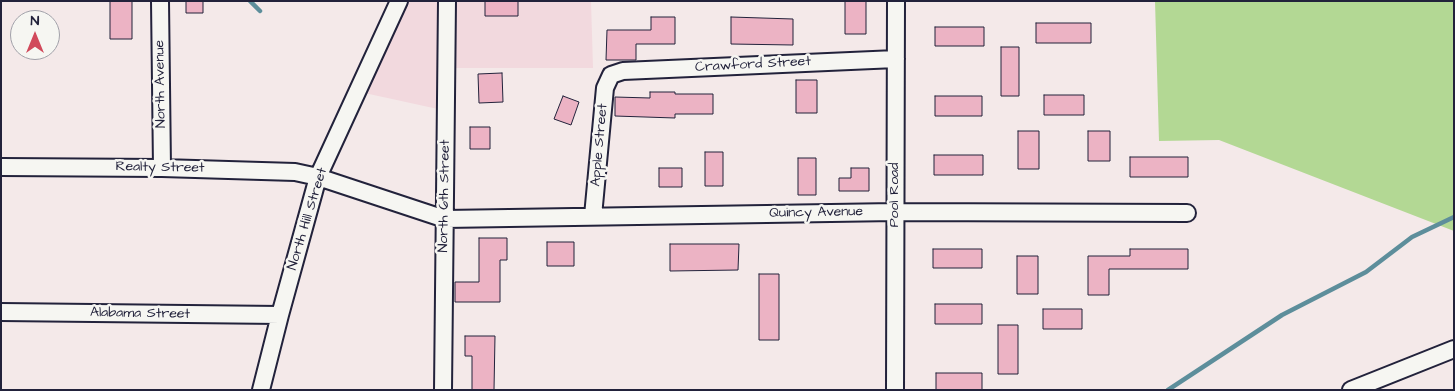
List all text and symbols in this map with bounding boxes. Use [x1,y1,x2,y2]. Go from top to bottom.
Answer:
north arrow [10,10,60,60]
text: N [31,11,39,31]
street label: North Avenue [152,40,170,128]
street label: Crawford Street [695,54,811,76]
street label: Apple Street [588,103,612,187]
street label: North 6th Street [436,139,454,253]
street label: Realty Street [115,159,205,177]
street label: Pool Road [887,163,903,227]
street label: North Hill Street [284,166,332,272]
street label: Quincy Avenue [769,204,863,222]
street label: Alabama Street [90,305,190,323]

